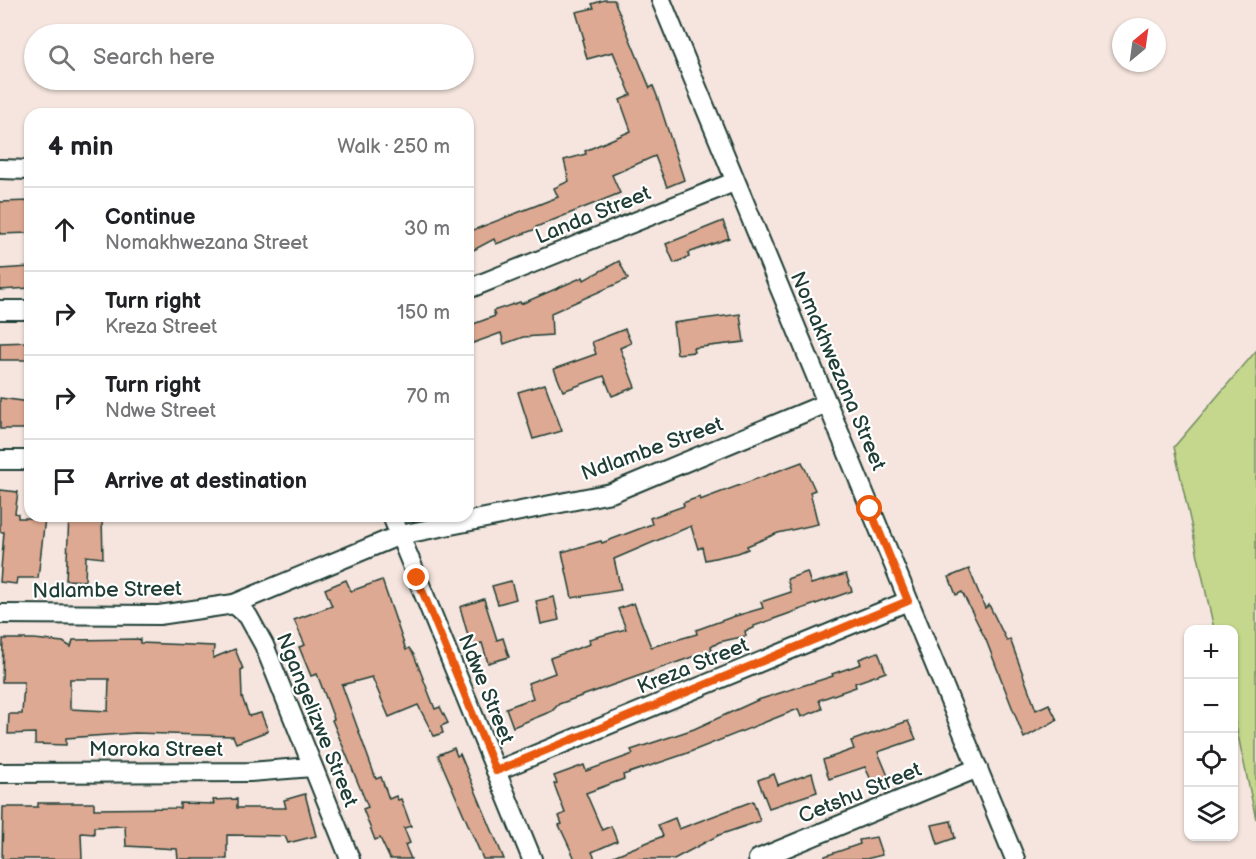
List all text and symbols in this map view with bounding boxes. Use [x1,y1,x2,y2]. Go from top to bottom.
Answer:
north arrow [1112,18,1166,72]
search box [24,24,474,90]
icon: search [45,41,78,74]
text: Search here [93,44,215,71]
text: 4 min [48,132,113,163]
text: Walk · 250 m [337,135,450,159]
street label: Landa Street [532,180,655,249]
text: Continue [105,204,195,231]
icon: ahead [48,213,81,246]
text: 30 m [404,217,450,241]
text: Nomakhwezana Street [105,231,308,255]
street label: Nomakhwezana Street [785,268,891,475]
text: Turn right [105,288,201,315]
icon: right [48,297,81,330]
text: 150 m [397,301,450,325]
text: Kreza Street [105,315,217,339]
text: Turn right [105,372,201,399]
icon: right [48,381,81,414]
text: 70 m [406,385,450,409]
text: Ndwe Street [105,399,216,423]
street label: Ndlambe Street [578,412,727,486]
icon: arrive [48,465,81,498]
text: Arrive at destination [105,468,307,495]
route start [856,495,882,521]
route end [403,564,429,590]
street label: Ndlambe Street [32,576,182,604]
map controls [1184,625,1238,841]
button: + [1184,625,1238,679]
street label: Ngangelizwe Street [271,629,363,811]
street label: Ndwe Street [453,630,520,748]
street label: Kreza Street [634,632,753,700]
button: − [1184,679,1238,733]
button: locate [1184,733,1238,787]
street label: Moroka Street [89,737,223,762]
street label: Cetshu Street [795,757,926,829]
button: layers [1184,787,1238,841]

